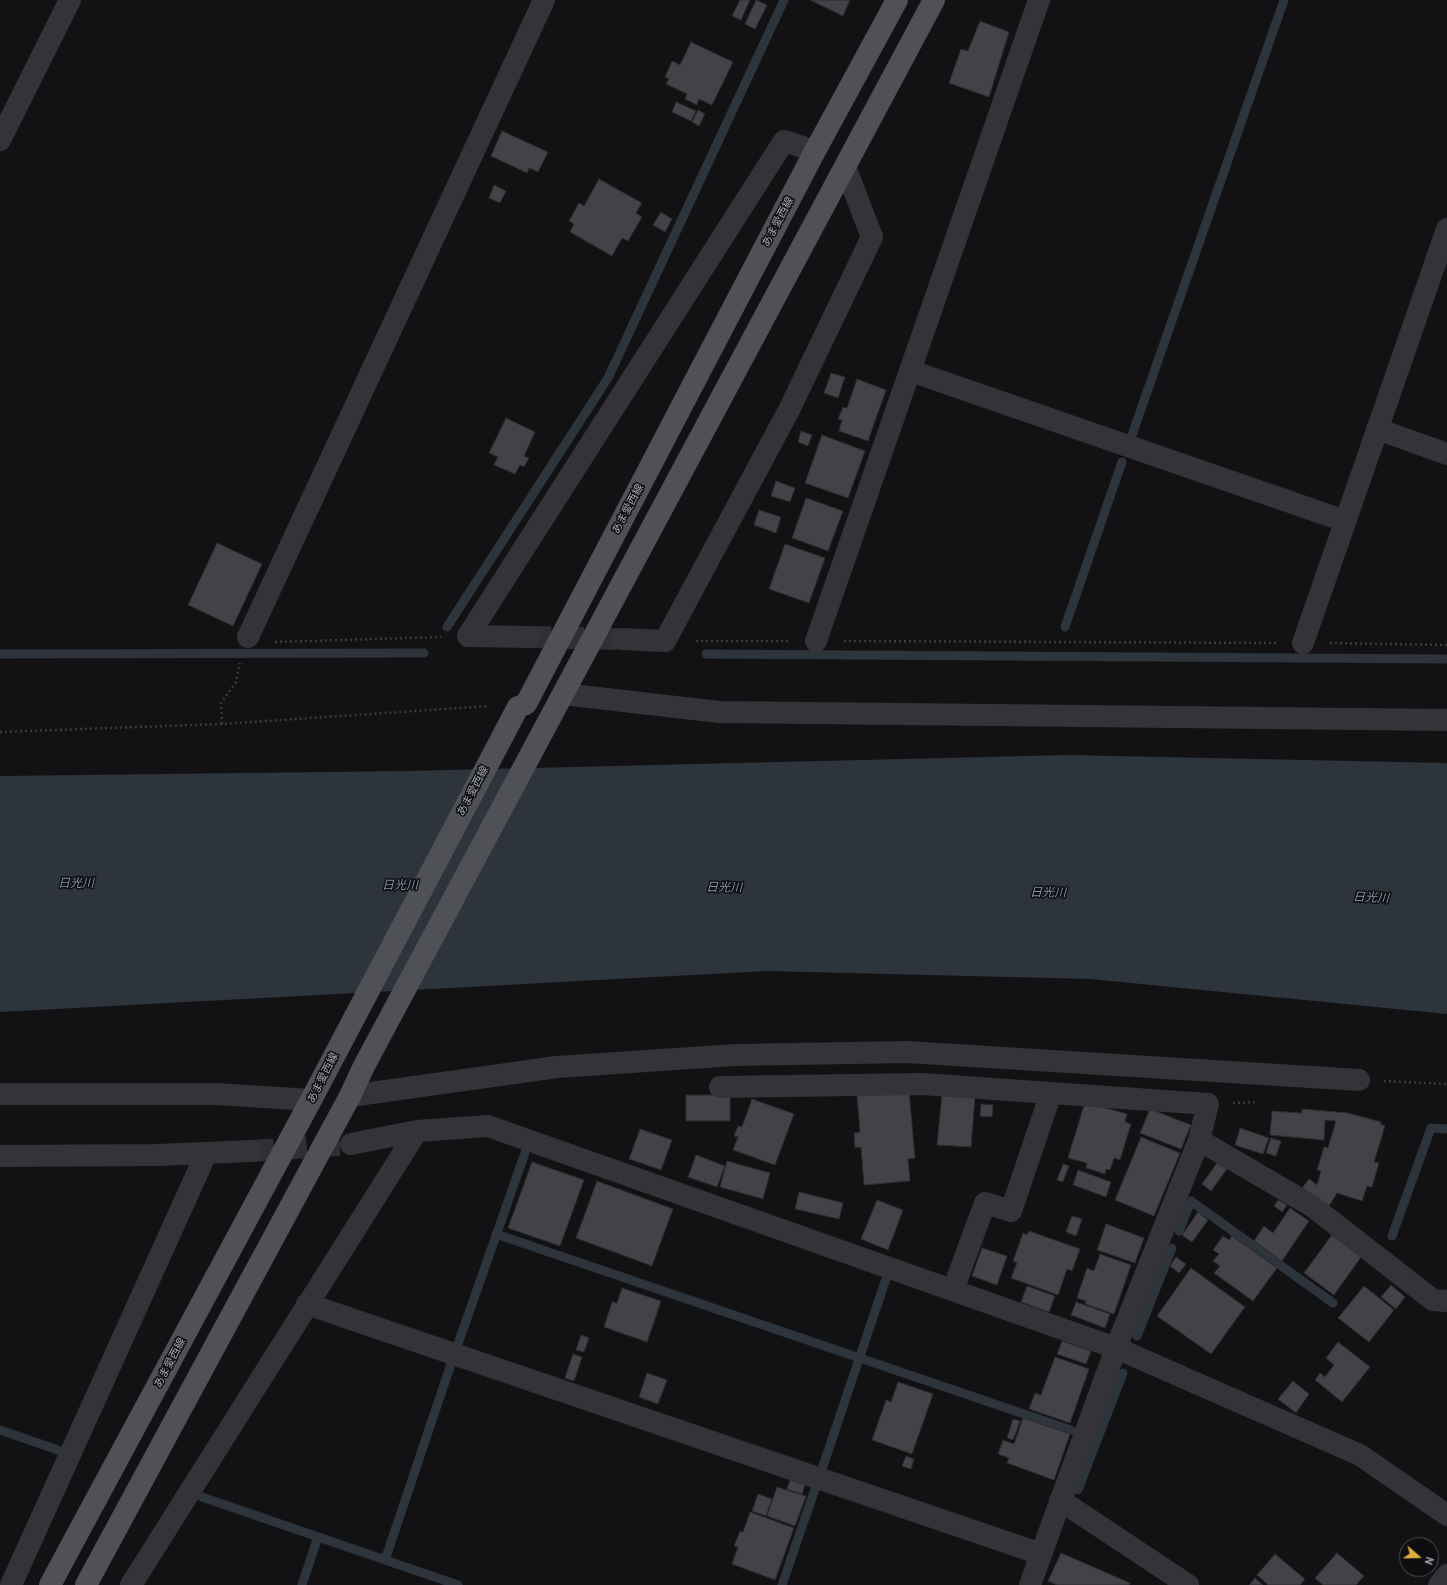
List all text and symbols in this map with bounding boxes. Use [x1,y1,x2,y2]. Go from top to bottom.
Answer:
street label: あま愛西線 [759,195,797,249]
street label: あま愛西線 [609,482,647,536]
street label: あま愛西線 [454,764,492,818]
water label: 日光川 [58,877,94,891]
water label: 日光川 [382,879,418,893]
water label: 日光川 [706,880,742,896]
water label: 日光川 [1030,885,1066,901]
water label: 日光川 [1353,890,1389,906]
street label: あま愛西線 [305,1051,341,1105]
street label: あま愛西線 [151,1336,189,1390]
north arrow [1399,1537,1439,1577]
text: N [1422,1555,1437,1567]

